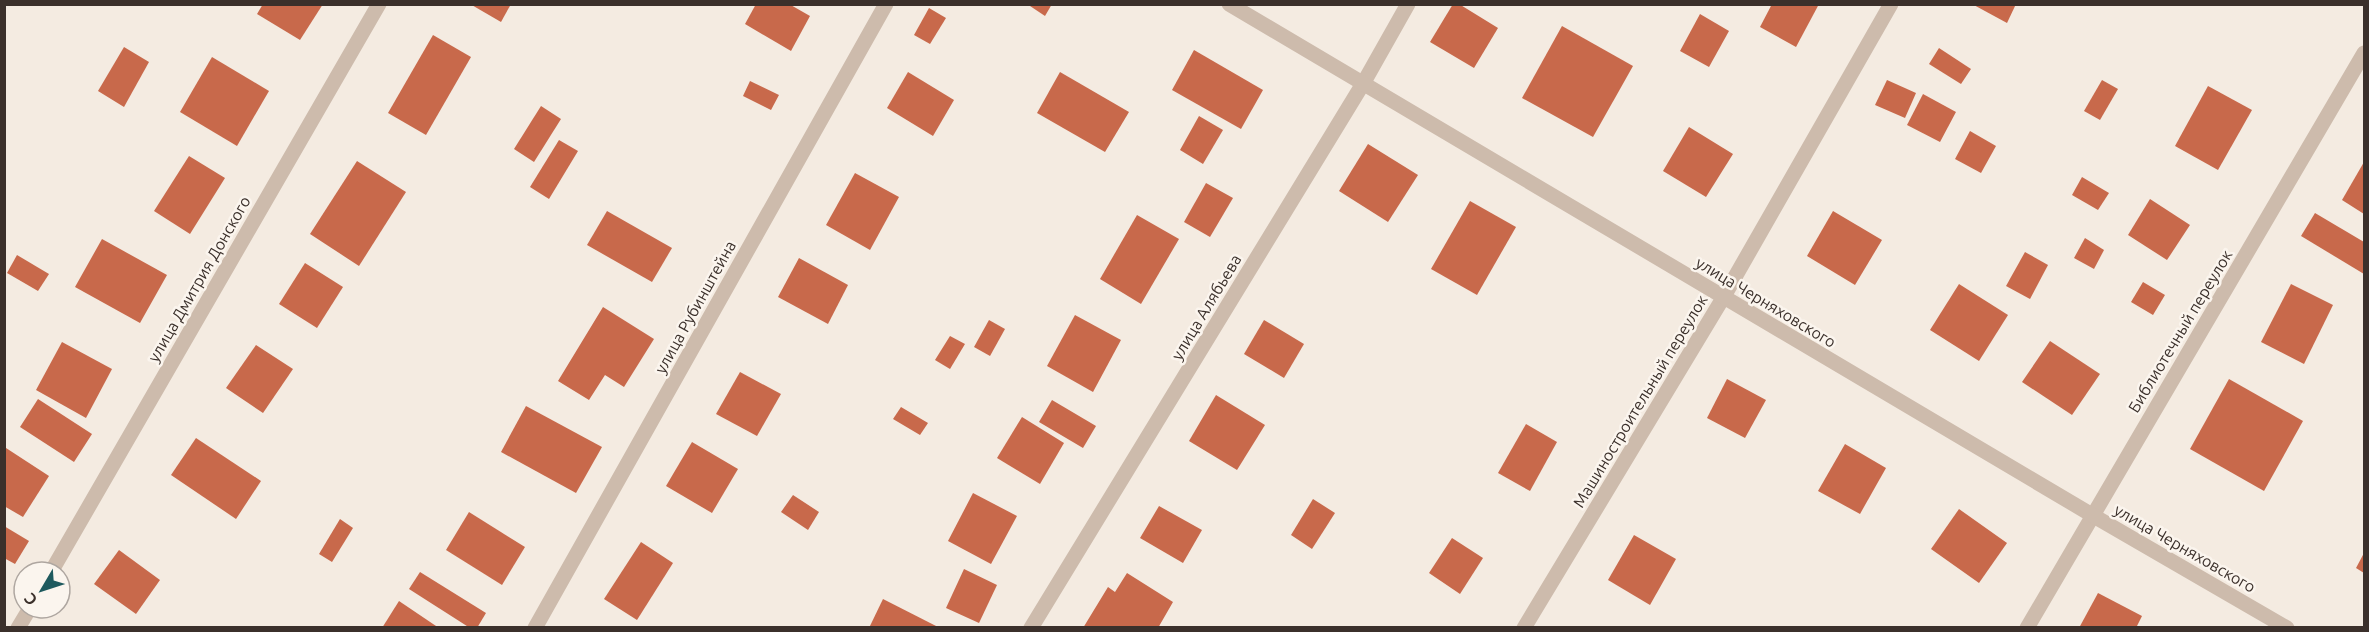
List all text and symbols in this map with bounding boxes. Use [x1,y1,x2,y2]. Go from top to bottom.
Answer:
street label: улица Дмитрия Донского [144,193,254,365]
street label: улица Рубинштейна [651,237,739,377]
street label: Библиотечный переулок [2124,247,2236,415]
street label: улица Алябьева [1167,251,1245,363]
street label: улица Черняховского [1693,253,1839,351]
street label: Машиностроительный переулок [1569,291,1711,511]
street label: улица Черняховского [2111,500,2259,596]
north arrow [12,560,72,620]
text: С [20,590,41,609]

